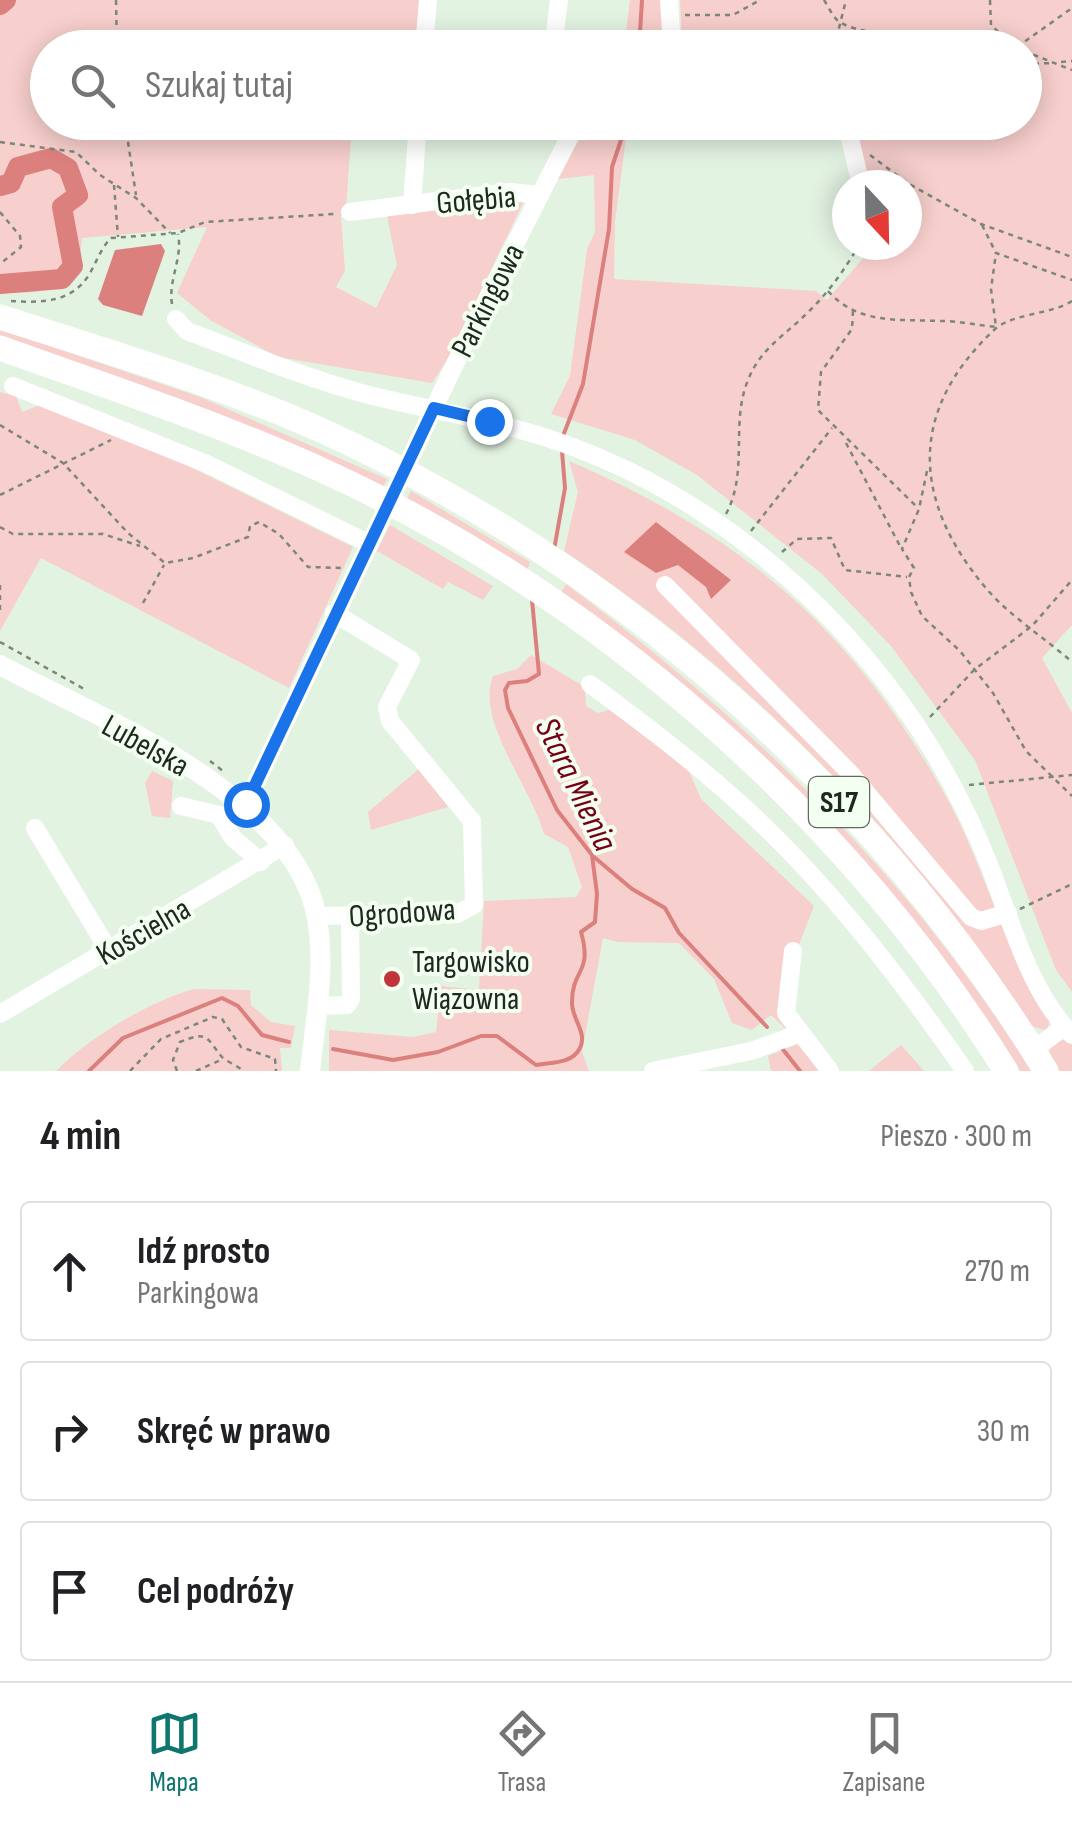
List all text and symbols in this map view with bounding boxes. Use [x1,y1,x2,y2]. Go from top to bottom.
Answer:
search box [30,30,1042,140]
icon: search [65,58,120,113]
text: Szukaj tutaj [145,63,293,108]
north arrow [832,170,922,260]
street label: Gołębia [435,178,518,223]
street label: Parkingowa [443,237,533,364]
route end [467,399,513,445]
street label: Lubelska [95,707,196,786]
water label: Stara Mienia [525,711,626,859]
road number: S17 [809,777,869,827]
route start [224,782,270,828]
street label: Kościelna [90,890,198,975]
street label: Ogrodowa [347,890,457,937]
place label: Targowisko Wiązowna [412,943,530,1019]
marker: Targowisko Wiązowna [381,968,403,990]
text: 4 min [40,1111,121,1162]
text: Pieszo · 300 m [880,1117,1032,1156]
text: Idź prosto [137,1229,270,1274]
icon: ahead [42,1244,97,1299]
text: 270 m [964,1252,1030,1291]
text: Parkingowa [137,1274,259,1313]
icon: right [42,1404,97,1459]
text: Skręć w prawo [137,1409,331,1454]
text: 30 m [977,1412,1030,1451]
icon: arrive [42,1564,97,1619]
text: Cel podróży [137,1569,294,1614]
tab: Mapa [147,1706,202,1799]
tab: Trasa [495,1706,550,1799]
tab: Zapisane [843,1706,925,1799]

